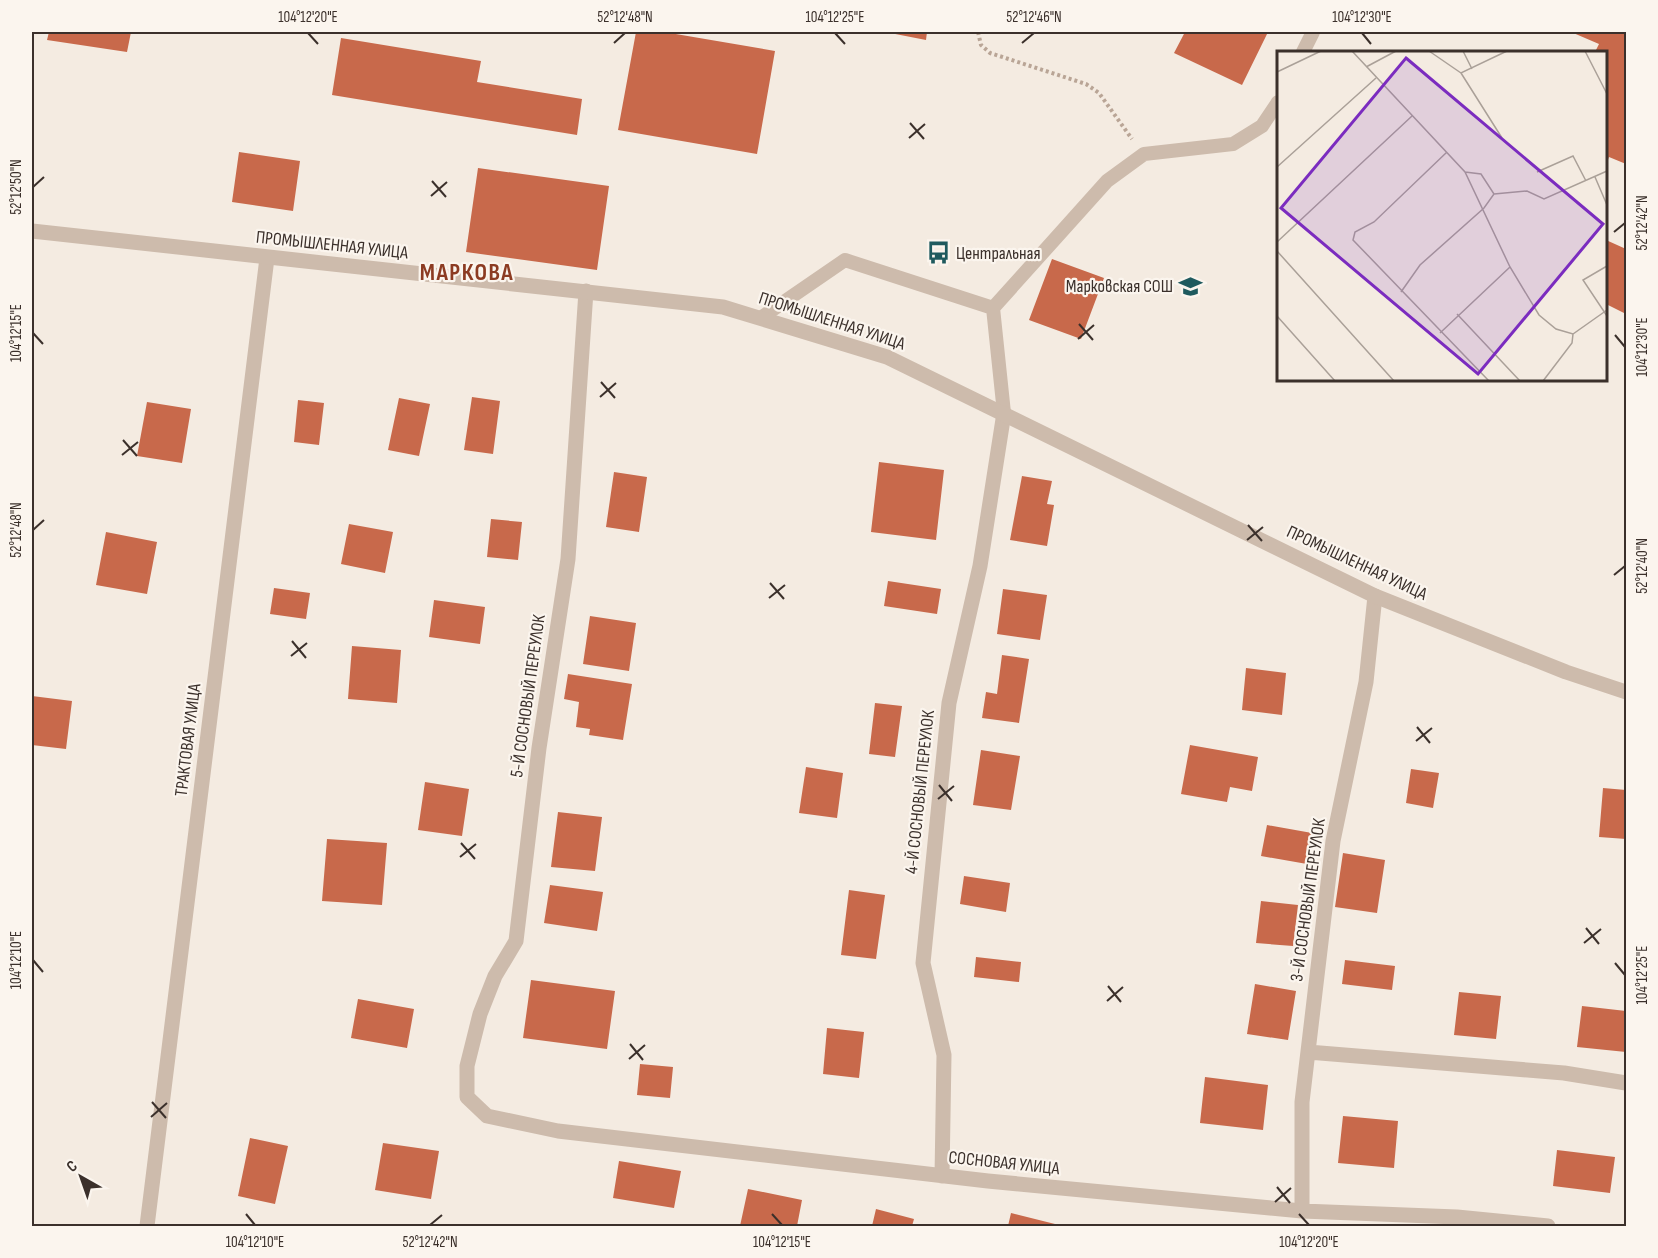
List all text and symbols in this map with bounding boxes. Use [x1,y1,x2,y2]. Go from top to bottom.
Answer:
text: 104°12'20"E [278,8,338,27]
text: 52°12'48"N [597,8,653,27]
text: 104°12'25"E [806,8,864,27]
text: 52°12'46"N [1006,8,1062,27]
text: 104°12'30"E [1332,8,1392,27]
inset map [1277,51,1607,381]
text: 52°12'50"N [7,159,26,215]
text: 52°12'42"N [1633,195,1652,251]
street label: ПРОМЫШЛЕННАЯ УЛИЦА [255,227,409,263]
bus stop icon: Центральная [925,240,951,266]
place label: Центральная [956,243,1041,264]
district label: МАРКОВА [420,258,514,287]
school or university icon: Марковская СОШ [1178,273,1204,299]
place label: Марковская СОШ [1066,276,1173,297]
street label: ПРОМЫШЛЕННАЯ УЛИЦА [756,287,908,355]
text: 104°12'15"E [7,304,26,362]
text: 104°12'30"E [1633,317,1652,377]
text: 52°12'48"N [7,502,26,558]
street label: ПРОМЫШЛЕННАЯ УЛИЦА [1283,521,1431,605]
text: 52°12'40"N [1633,538,1652,594]
street label: 5-Й СОСНОВЫЙ ПЕРЕУЛОК [506,612,550,779]
street label: ТРАКТОВАЯ УЛИЦА [171,682,205,798]
street label: 4-Й СОСНОВЫЙ ПЕРЕУЛОК [901,708,939,875]
street label: 3-Й СОСНОВЫЙ ПЕРЕУЛОК [1286,816,1330,983]
text: 104°12'10"E [7,931,26,989]
text: 104°12'25"E [1633,946,1652,1004]
north arrow [51,1147,111,1207]
street label: СОСНОВАЯ УЛИЦА [947,1147,1061,1179]
text: С [63,1157,82,1177]
text: 104°12'10"E [226,1233,284,1252]
text: 52°12'42"N [402,1233,458,1252]
text: 104°12'15"E [753,1233,811,1252]
text: 104°12'20"E [1279,1233,1339,1252]

